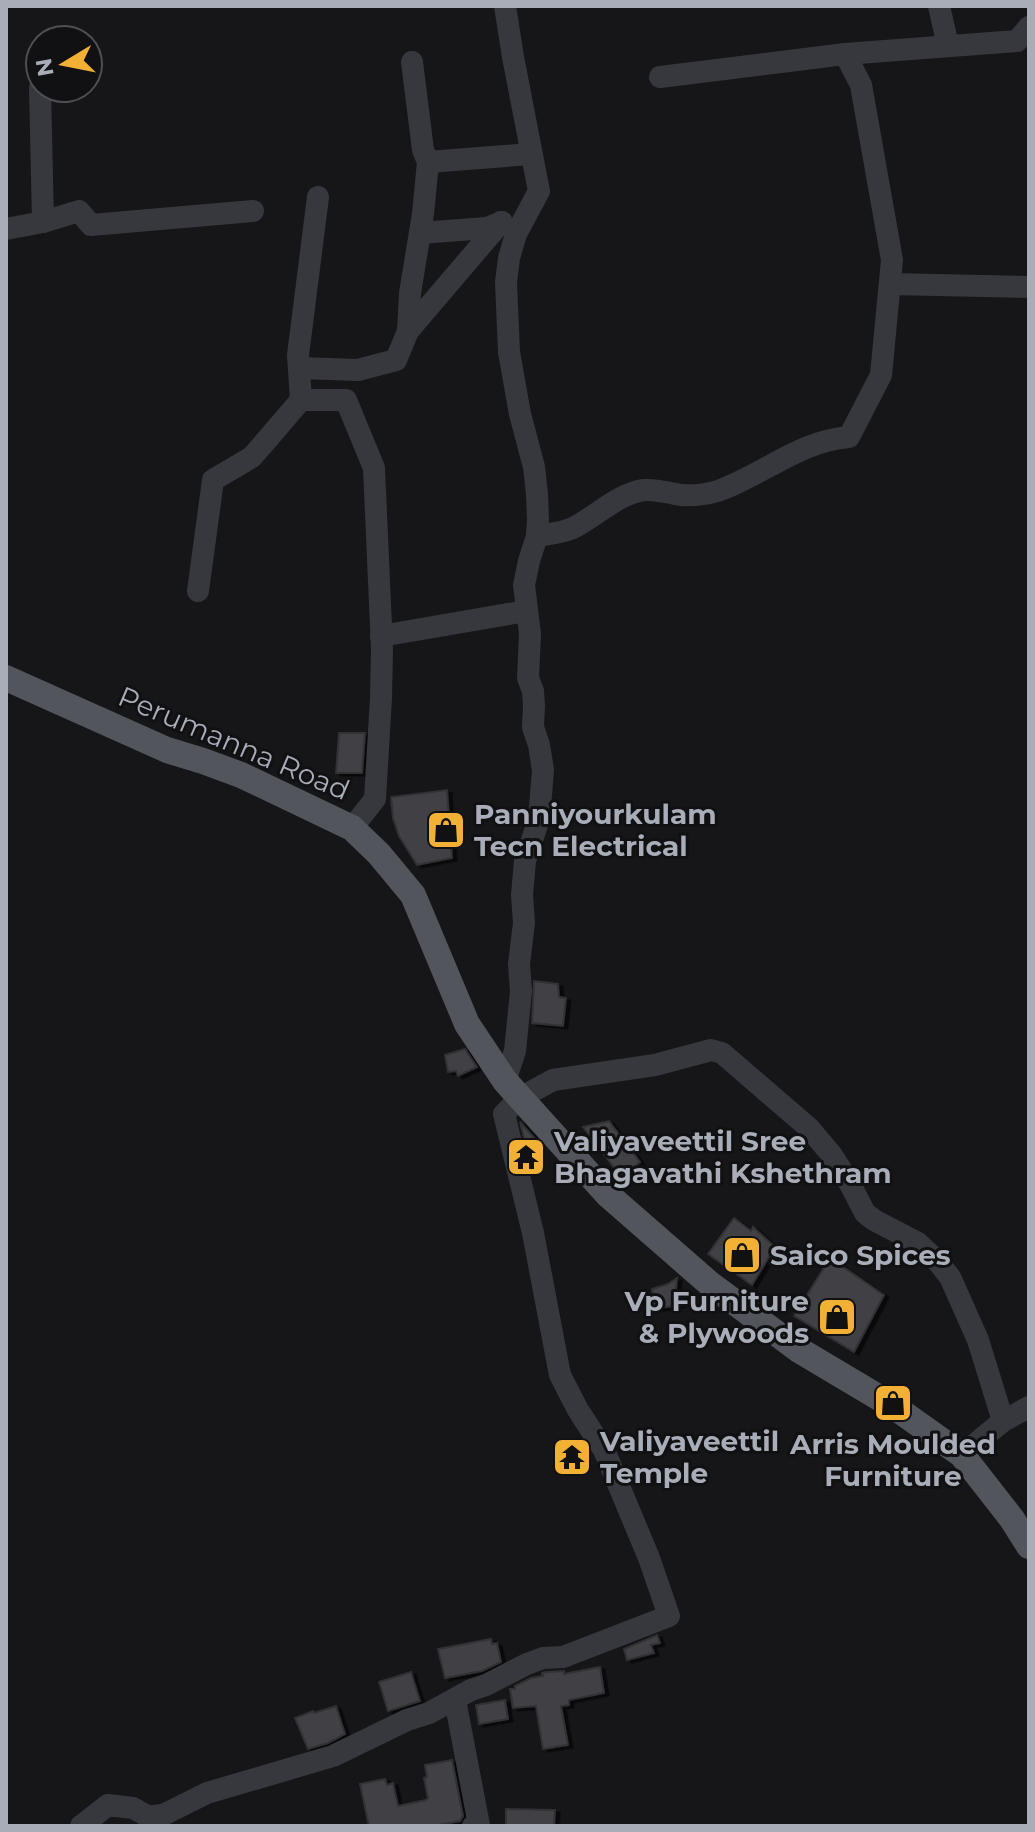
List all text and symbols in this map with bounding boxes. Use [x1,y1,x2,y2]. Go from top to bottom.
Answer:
north arrow [24,24,104,104]
text: N [30,56,60,78]
street label: Perumanna Road [113,679,355,807]
place label: Panniyourkulam Tecn Electrical [474,797,717,863]
shop icon: Panniyourkulam Tecn Electrical [425,809,467,851]
place label: Valiyaveettil Sree Bhagavathi Kshethram [553,1124,892,1190]
temple icon: Valiyaveettil Sree Bhagavathi Kshethram [505,1136,547,1178]
shop icon: Saico Spices [721,1234,763,1276]
place label: Saico Spices [770,1238,951,1272]
place label: Vp Furniture & Plywoods [623,1284,809,1350]
shop icon: Vp Furniture & Plywoods [816,1296,858,1338]
shop icon: Arris Moulded Furniture [872,1382,914,1424]
place label: Valiyaveettil Temple [599,1424,779,1490]
place label: Arris Moulded Furniture [789,1427,996,1493]
temple icon: Valiyaveettil Temple [551,1436,593,1478]

